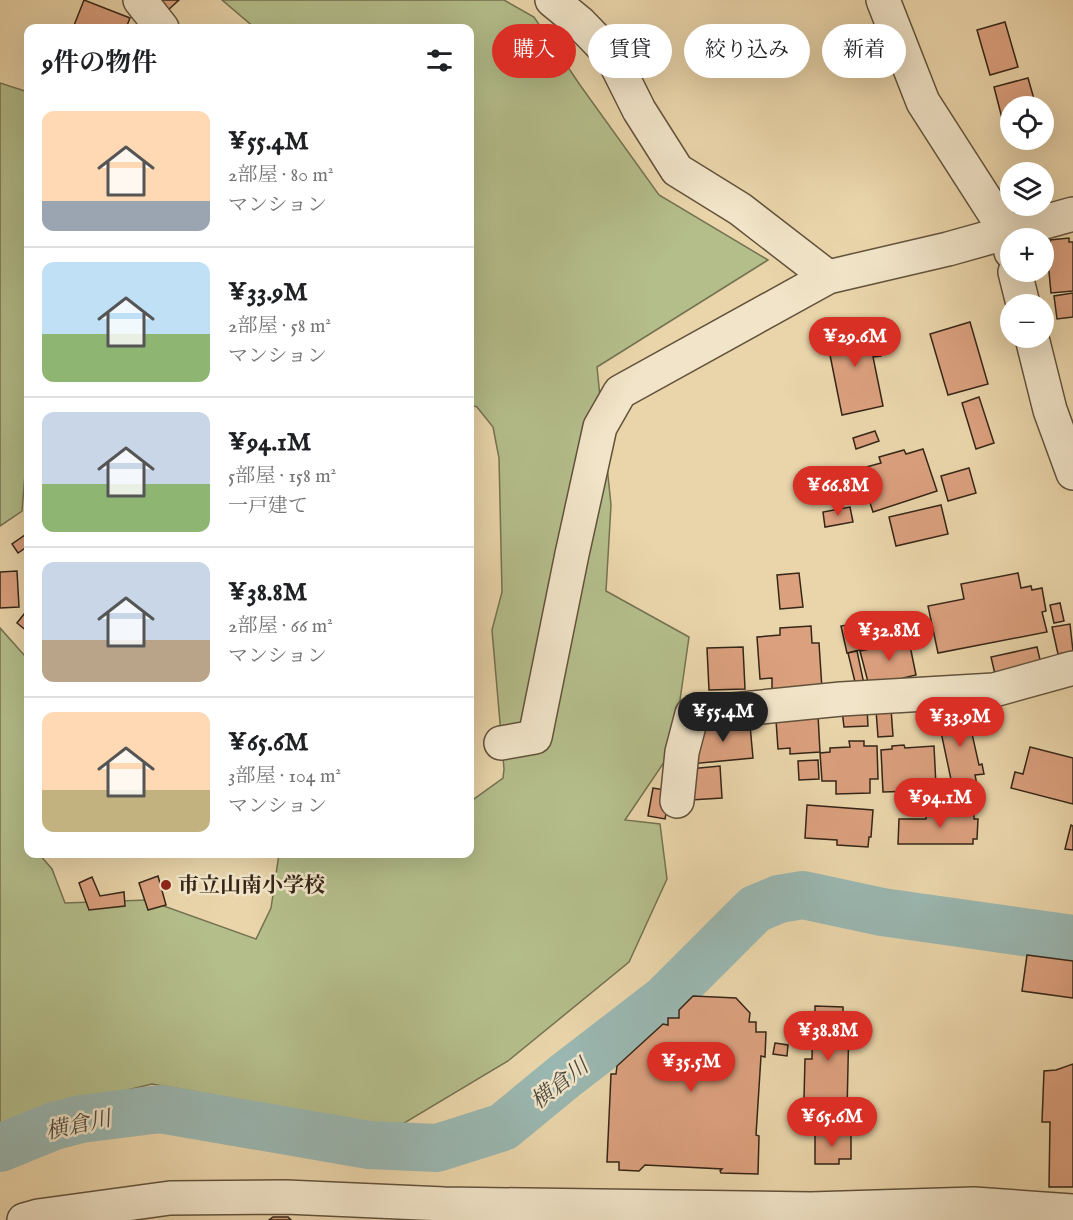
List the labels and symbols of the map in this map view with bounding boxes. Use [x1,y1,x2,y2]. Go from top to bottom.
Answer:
pin: ¥29.6M [806,317,904,368]
pin: ¥66.8M [789,466,887,517]
pin: ¥32.8M [840,611,938,662]
pin: ¥55.4M [674,692,772,743]
pin: ¥33.9M [911,697,1009,748]
pin: ¥94.1M [891,778,989,829]
place label: 市立山南小学校 [178,873,325,900]
marker: 市立山南小学校 [159,878,173,892]
pin: ¥38.8M [779,1011,877,1062]
pin: ¥35.5M [642,1042,740,1093]
water label: 横倉川 [526,1052,596,1116]
pin: ¥65.6M [783,1097,881,1148]
water label: 横倉川 [43,1105,116,1147]

